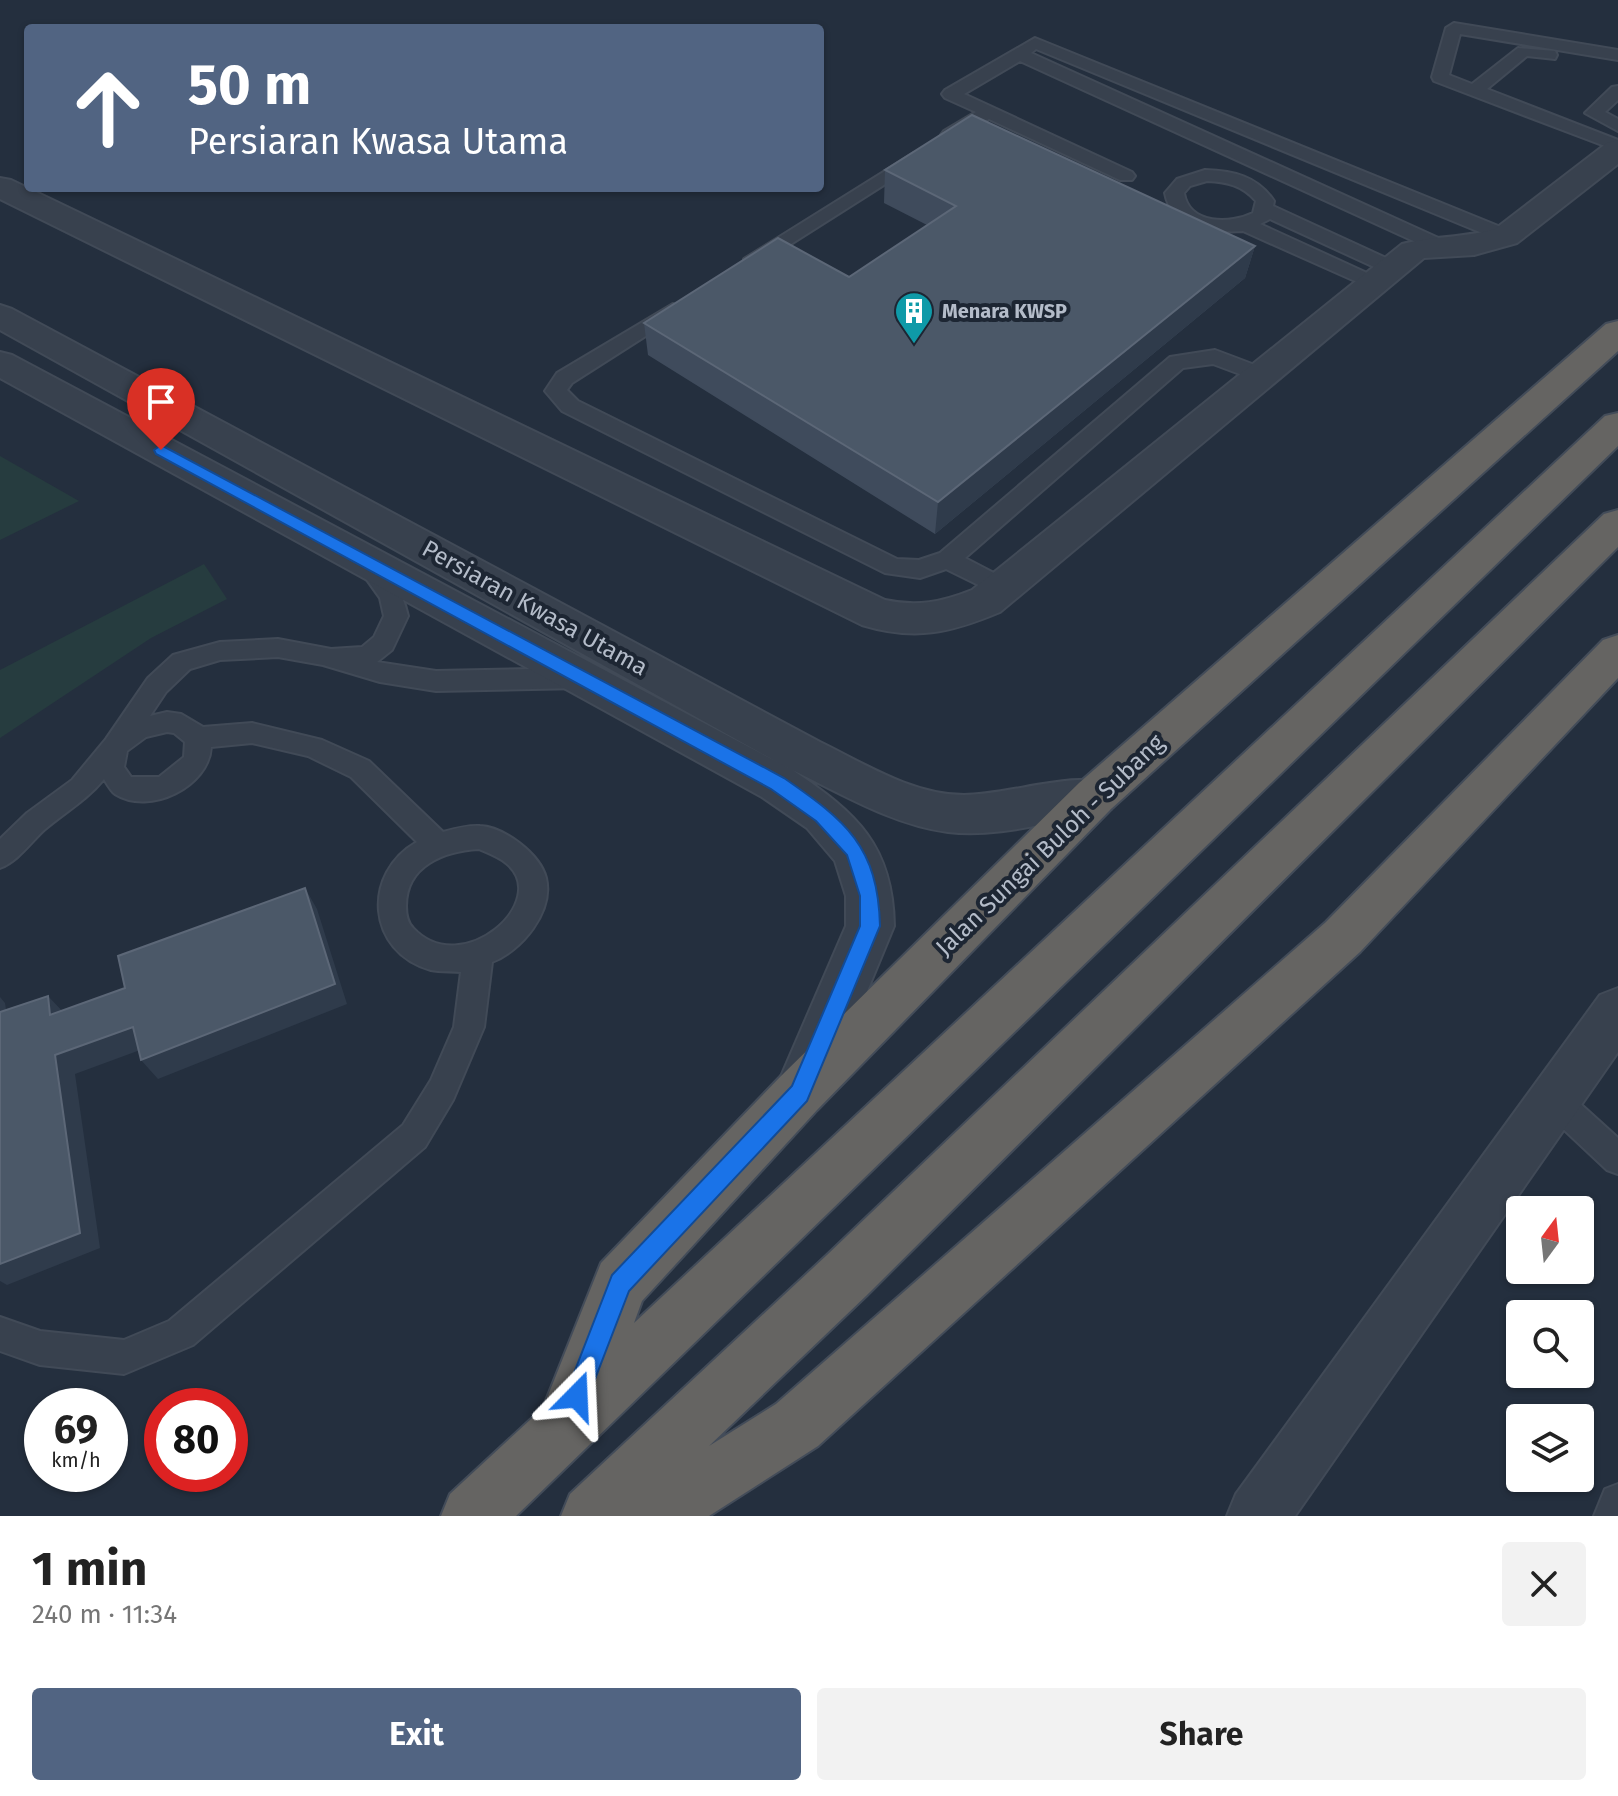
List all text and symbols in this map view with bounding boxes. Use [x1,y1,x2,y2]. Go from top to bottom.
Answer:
text: 50 m [188,52,311,119]
icon: ahead [56,56,160,160]
text: Persiaran Kwasa Utama [188,120,568,164]
building icon: Menara KWSP [893,290,935,345]
place label: Menara KWSP [942,299,1067,323]
pin [127,368,195,450]
icon: arrive [139,380,183,424]
street label: Persiaran Kwasa Utama [417,534,653,682]
street label: Jalan Sungai Buloh - Subang [930,728,1170,962]
north arrow [1506,1196,1594,1284]
map controls [1506,1196,1594,1492]
button: search [1506,1300,1594,1388]
position arrow [535,1354,619,1438]
speed limit sign: 80 [144,1388,248,1492]
button: layers [1506,1404,1594,1492]
text: 69 [54,1406,98,1454]
text: km/h [51,1448,101,1472]
text: 1 min [32,1540,147,1598]
button: close [1502,1542,1586,1626]
text: 240 m · 11:34 [32,1599,177,1630]
button: Exit [32,1688,801,1780]
button: Share [817,1688,1586,1780]

